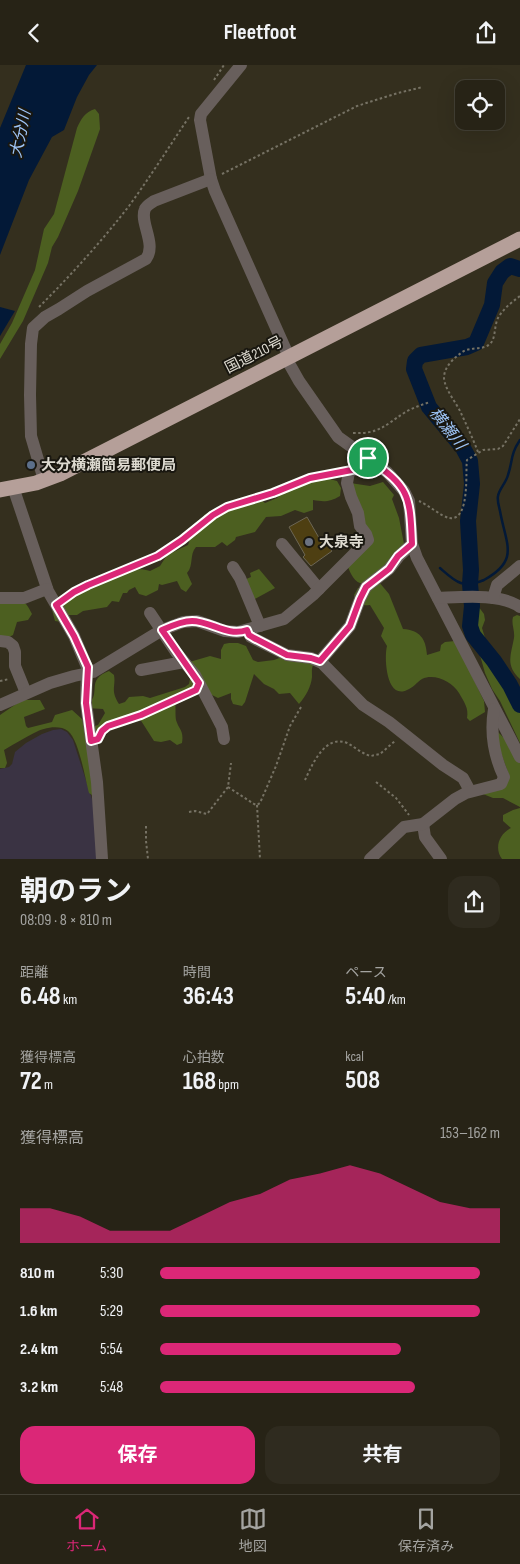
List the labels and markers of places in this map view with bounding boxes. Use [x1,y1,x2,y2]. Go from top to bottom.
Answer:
pin [347,437,389,479]
place label: 大分横瀬簡易郵便局 [41,456,176,475]
marker: 大分横瀬簡易郵便局 [25,459,37,471]
place label: 大泉寺 [319,533,364,552]
marker: 大泉寺 [303,536,315,548]

